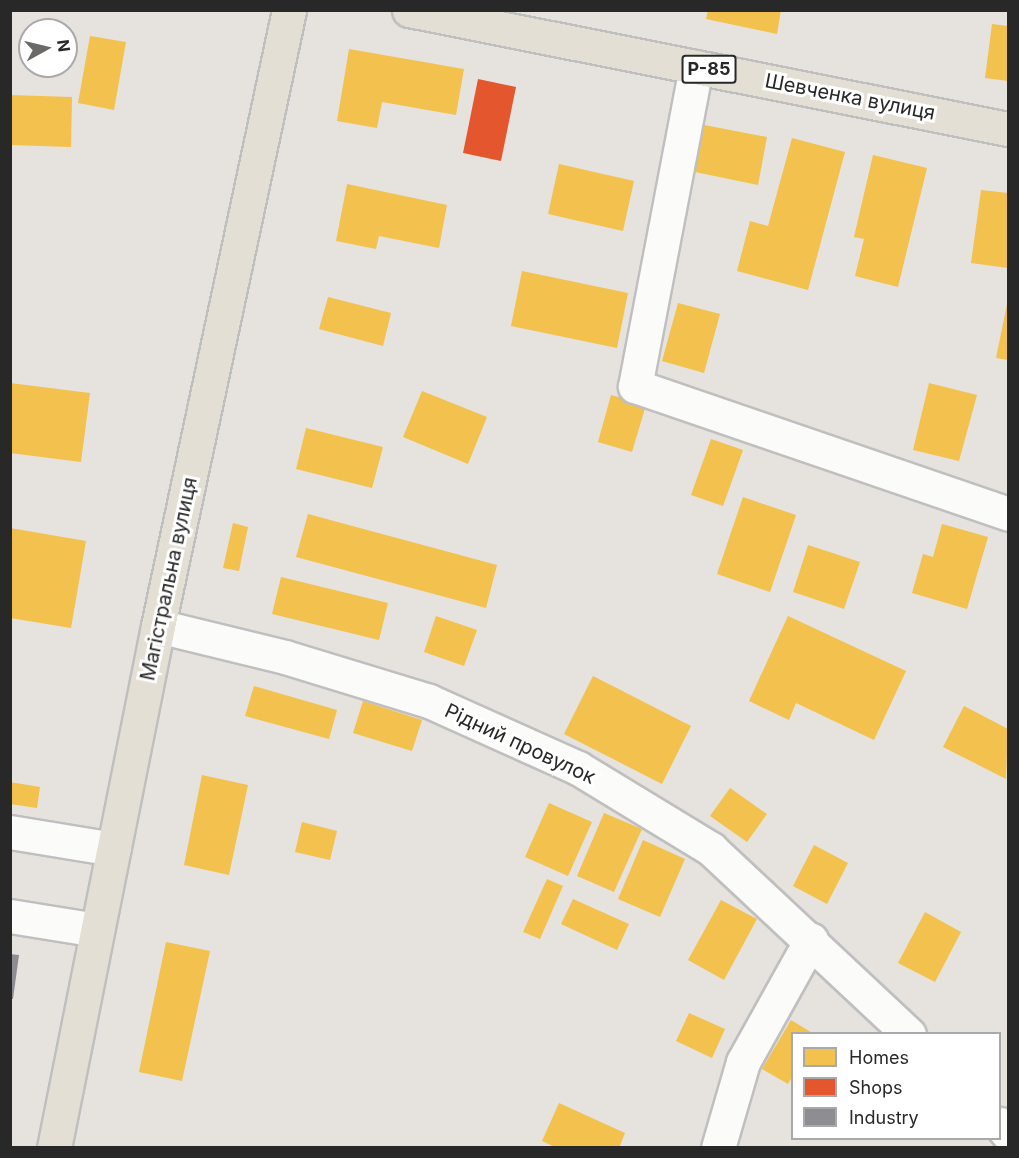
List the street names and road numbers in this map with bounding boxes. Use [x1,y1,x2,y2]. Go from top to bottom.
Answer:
road number: Р-85 [680,54,738,84]
street label: Шевченка вулиця [763,69,937,125]
street label: Магістральна вулиця [136,475,202,683]
street label: Рідний провулок [441,699,599,789]

